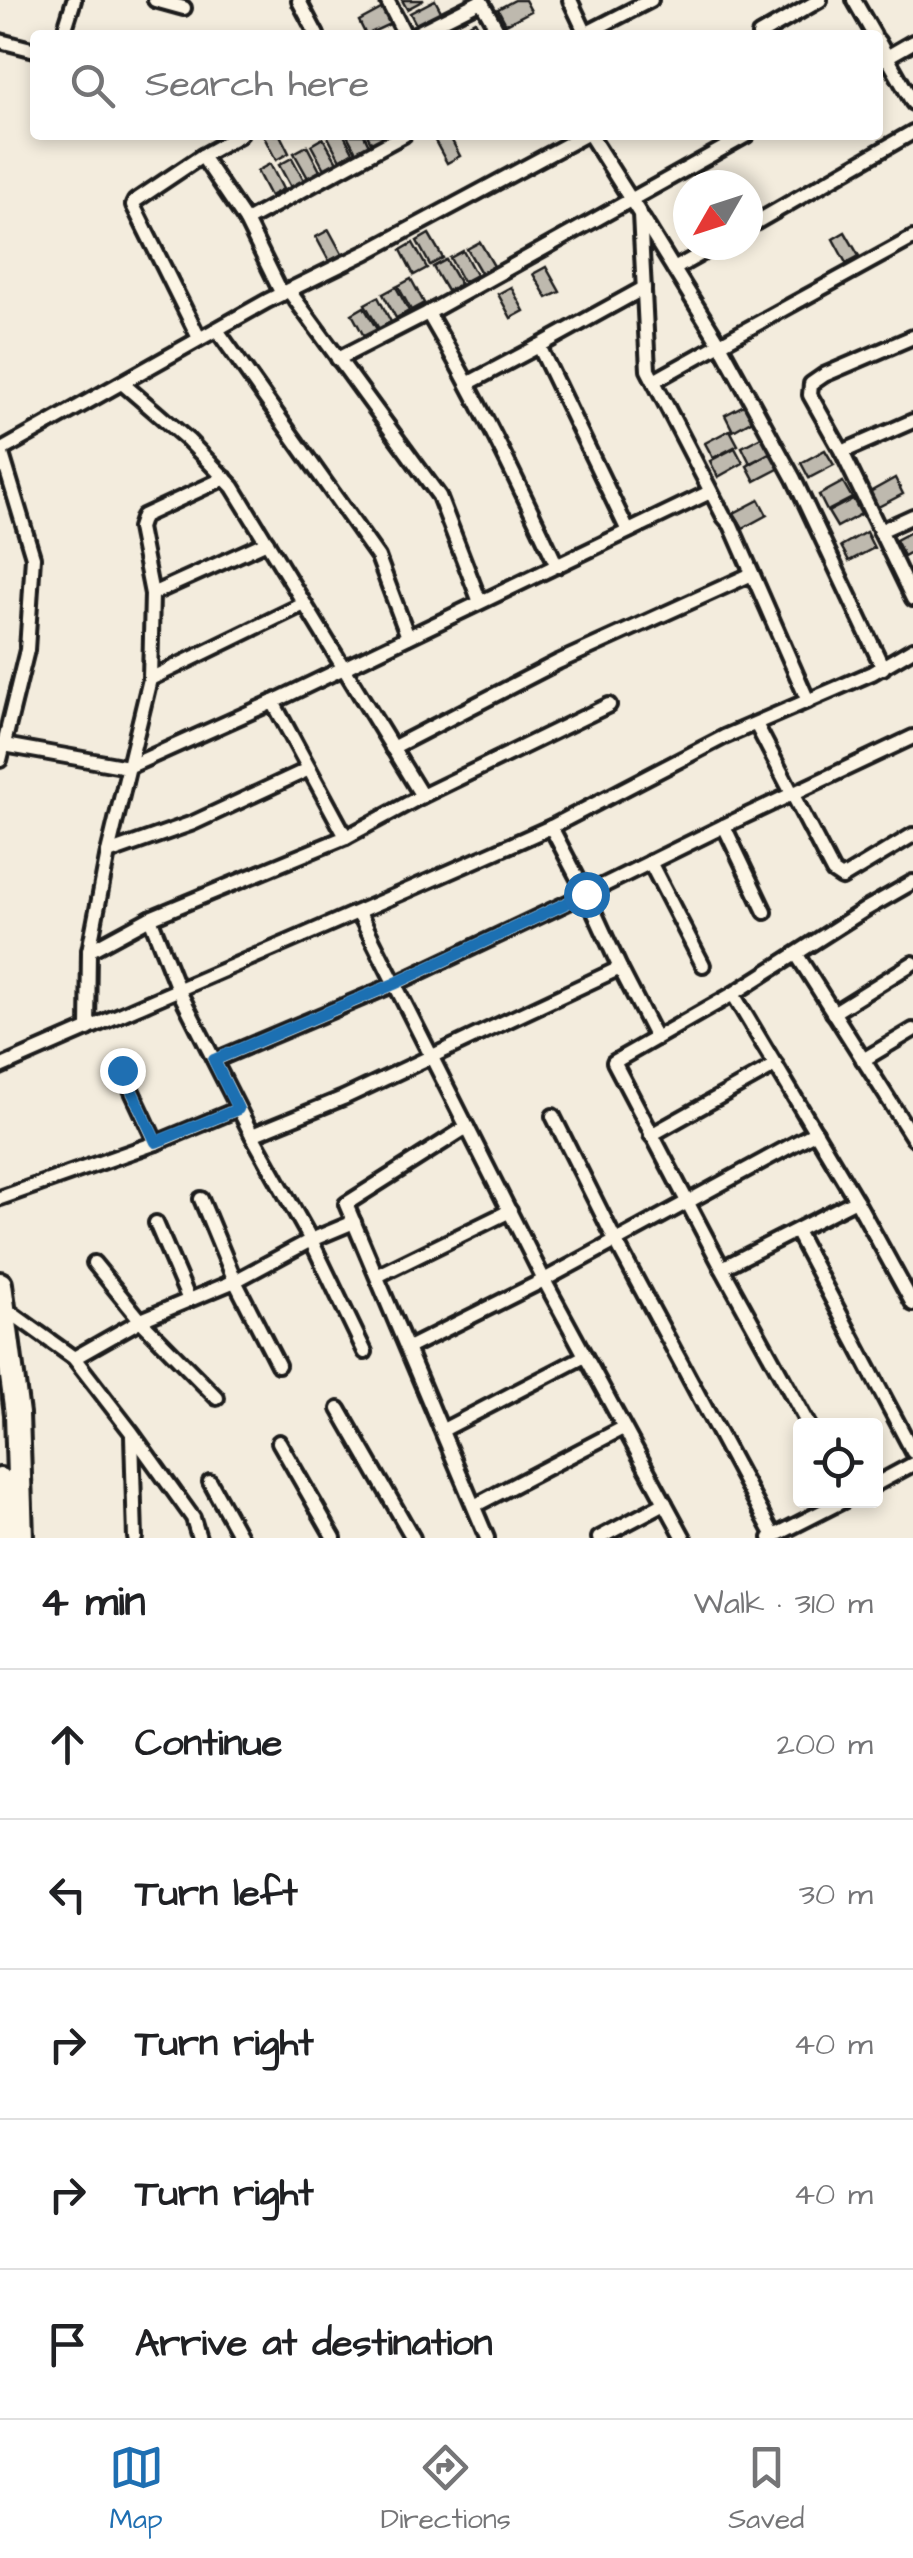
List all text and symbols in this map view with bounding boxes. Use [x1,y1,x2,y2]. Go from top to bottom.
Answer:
search box [30,30,883,140]
icon: search [65,58,120,113]
text: Search here [145,59,369,111]
north arrow [673,170,763,260]
route start [564,872,610,918]
route end [100,1048,146,1094]
map controls [793,1418,883,1508]
button: locate [793,1418,883,1508]
text: 4 min [40,1574,145,1632]
text: Walk · 310 m [694,1581,873,1626]
icon: ahead [40,1717,95,1772]
text: Continue [135,1718,282,1770]
text: 200 m [777,1722,873,1767]
icon: left [40,1867,95,1922]
text: Turn left [135,1868,298,1920]
text: 30 m [799,1872,873,1917]
icon: right [40,2017,95,2072]
text: Turn right [135,2018,314,2070]
text: 40 m [793,2022,873,2067]
icon: right [40,2167,95,2222]
text: Turn right [135,2168,314,2220]
text: 40 m [793,2172,873,2217]
icon: arrive [40,2317,95,2372]
text: Arrive at destination [135,2318,492,2370]
tab: Map [109,2440,164,2539]
tab: Directions [381,2440,511,2539]
tab: Saved [728,2440,804,2539]

